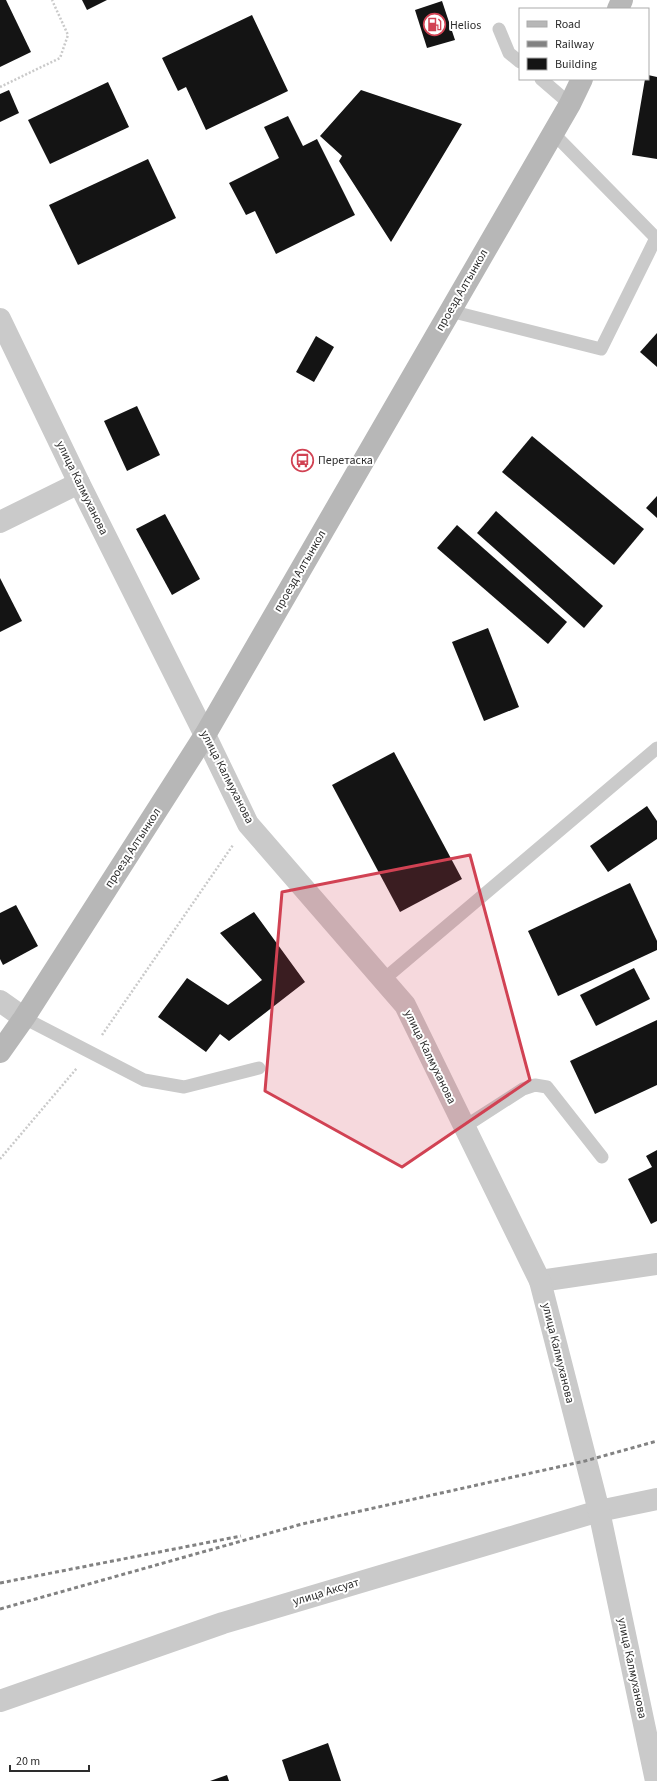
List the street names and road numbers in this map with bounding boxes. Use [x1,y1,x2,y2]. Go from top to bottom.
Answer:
street label: проезд Алтынкол [432,246,492,334]
street label: улица Калмуханова [52,438,112,538]
street label: проезд Алтынкол [270,527,330,615]
street label: улица Калмуханова [196,727,258,827]
street label: проезд Алтынкол [101,805,165,891]
street label: улица Калмуханова [400,1007,460,1107]
street label: улица Калмуханова [537,1301,579,1405]
street label: улица Аксуат [291,1574,362,1610]
street label: улица Калмуханова [613,1616,651,1720]

